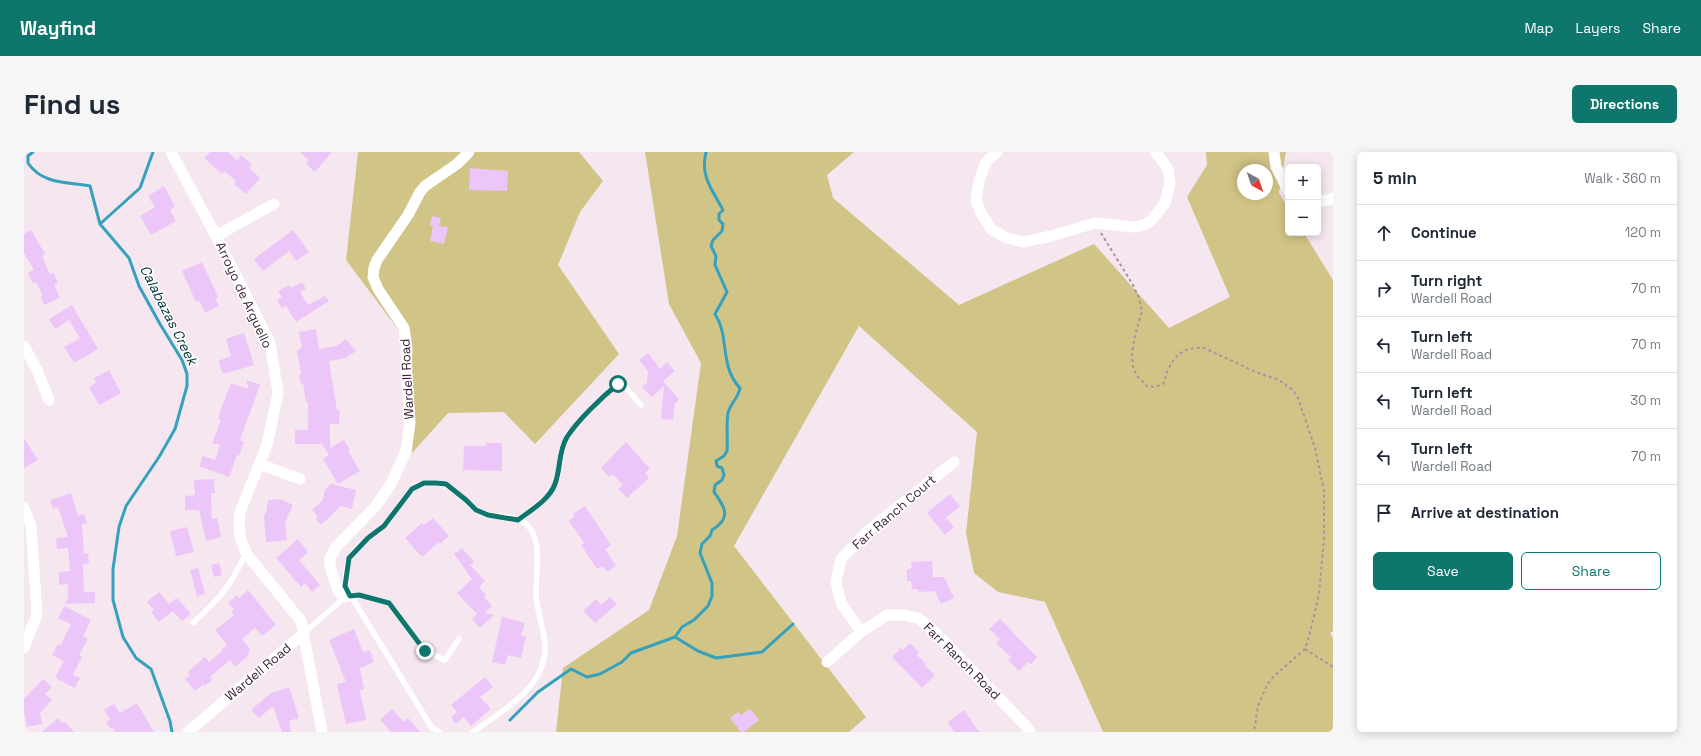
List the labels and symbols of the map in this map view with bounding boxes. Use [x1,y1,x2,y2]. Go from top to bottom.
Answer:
north arrow [1237,164,1273,200]
street label: Arroyo de Arguello [212,239,276,351]
water label: Calabazas Creek [136,262,203,369]
street label: Wardell Road [396,338,418,420]
route start [609,375,627,393]
street label: Farr Ranch Court [849,471,939,553]
street label: Farr Ranch Road [920,619,1004,703]
street label: Wardell Road [221,639,295,705]
route end [416,642,434,660]

